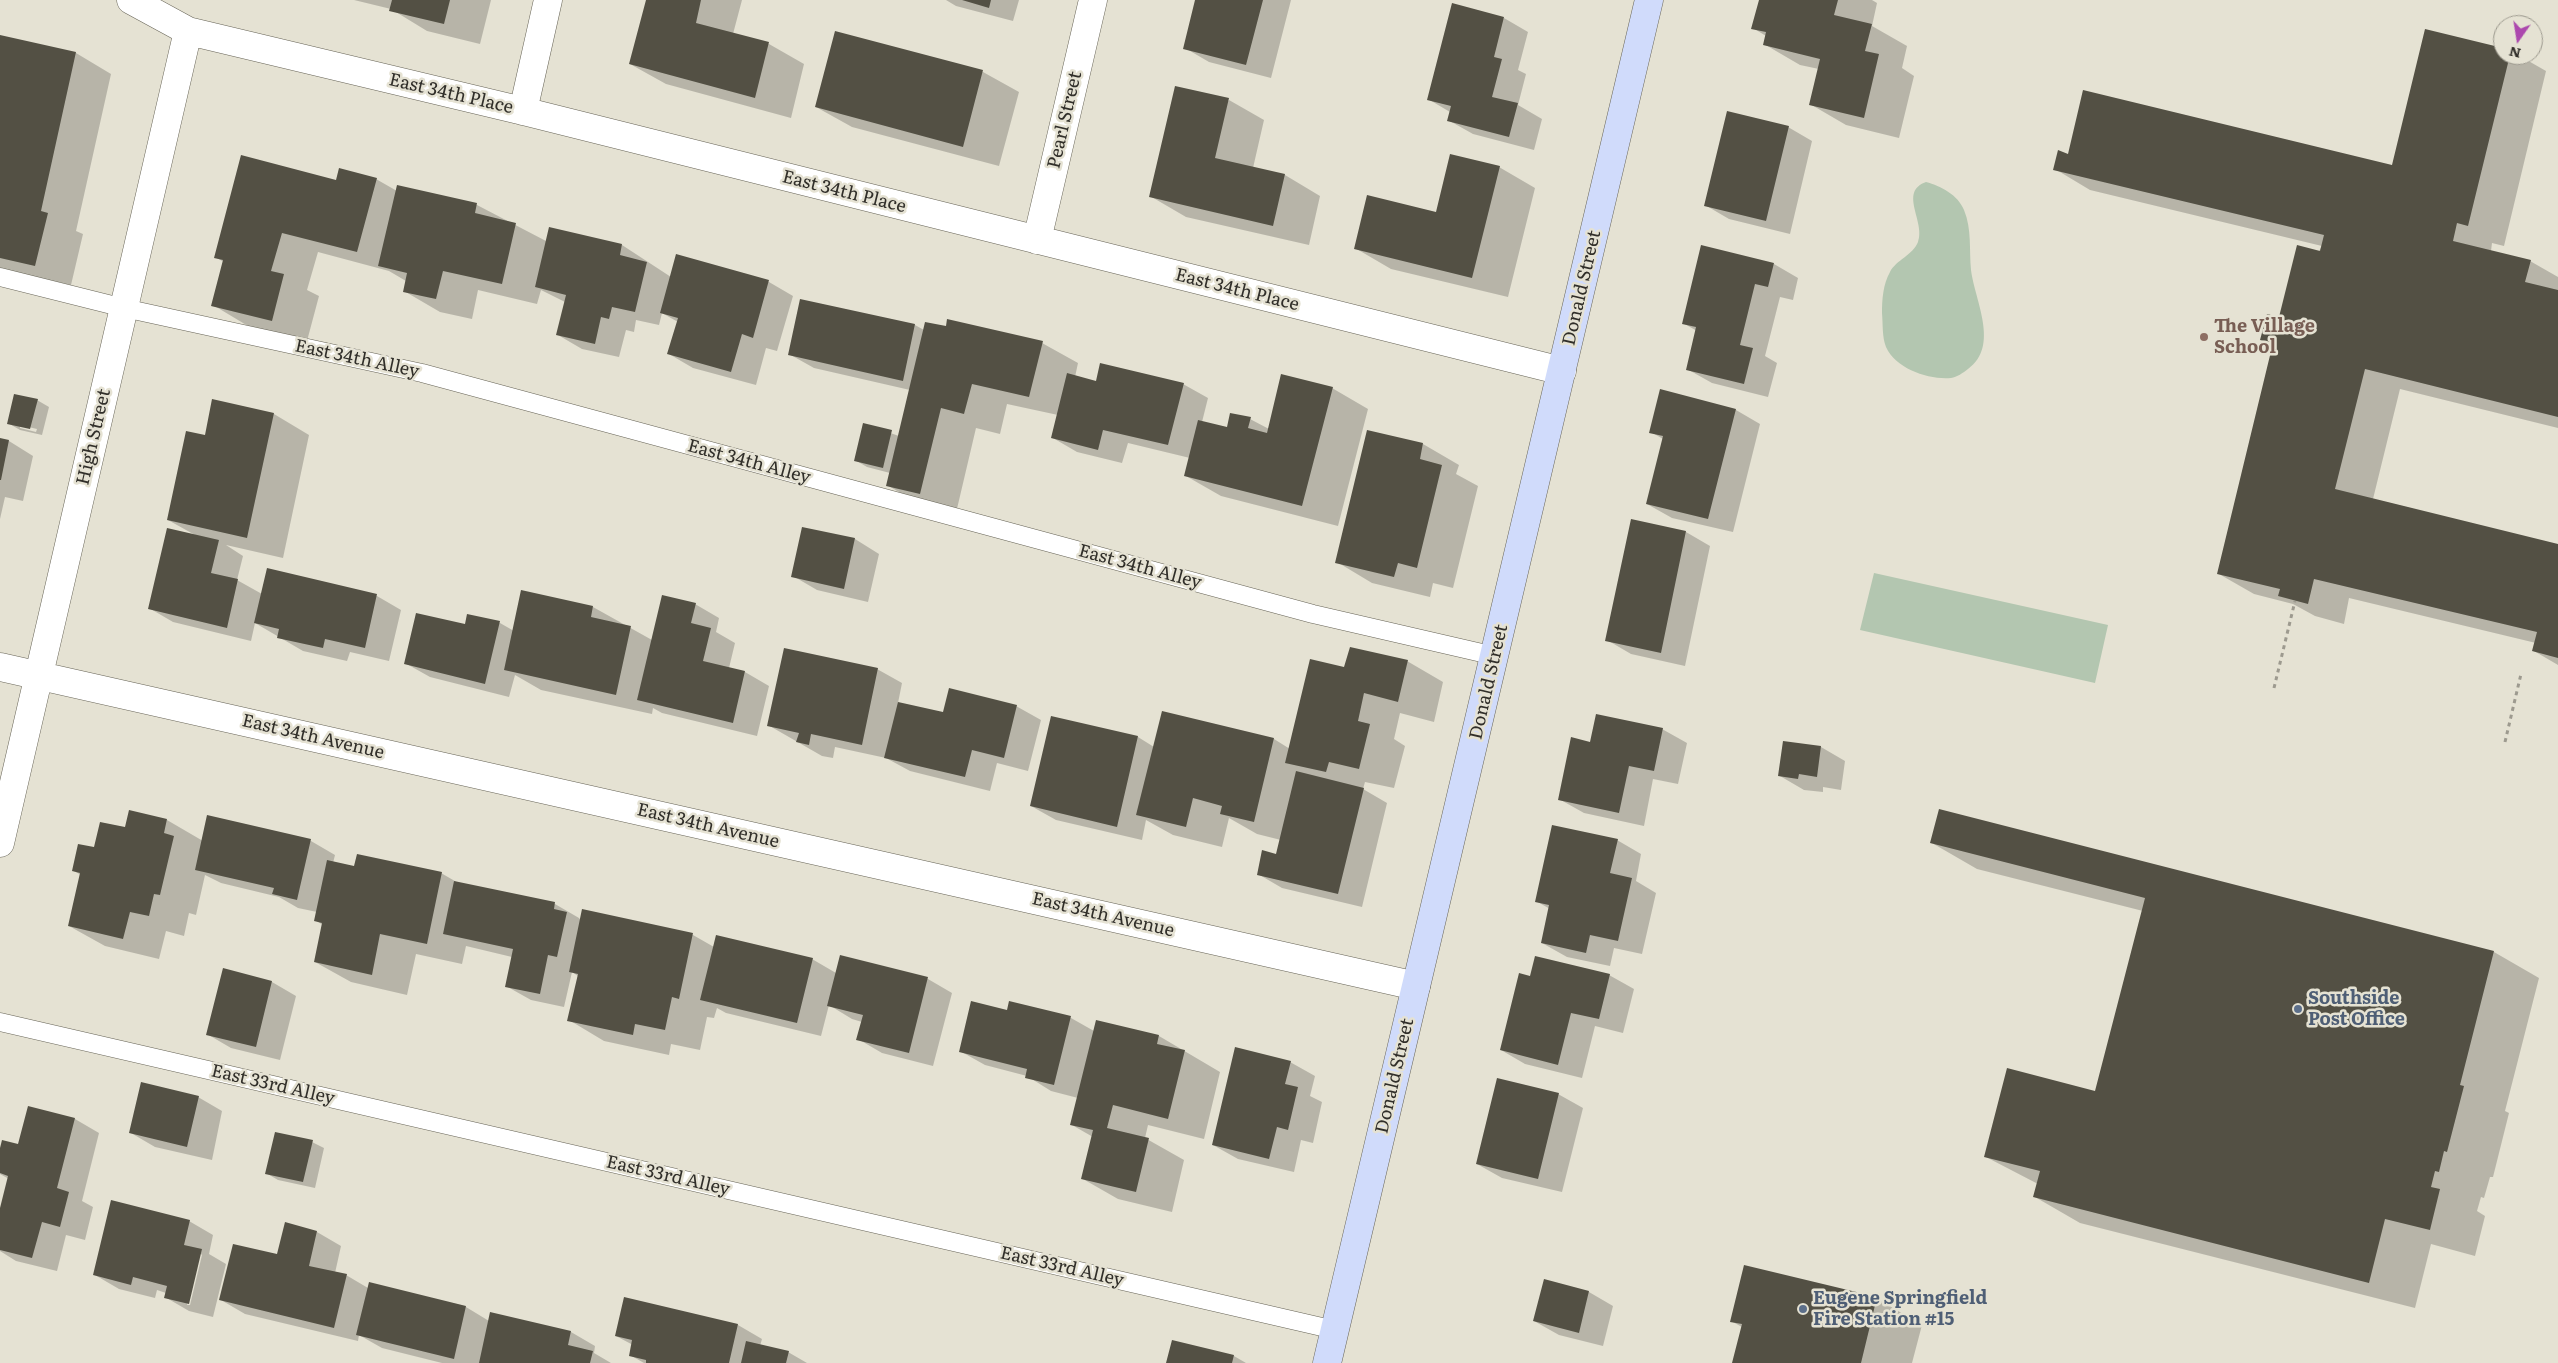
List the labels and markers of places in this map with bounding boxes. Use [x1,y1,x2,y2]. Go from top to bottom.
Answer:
place label: The Village School [2214,316,2315,358]
marker: The Village School [2198,331,2210,343]
place label: Southside Post Office [2308,988,2405,1030]
marker: Southside Post Office [2292,1003,2304,1015]
place label: Eugene Springfield Fire Station #15 [1813,1288,1987,1330]
marker: Eugene Springfield Fire Station #15 [1797,1303,1809,1315]

